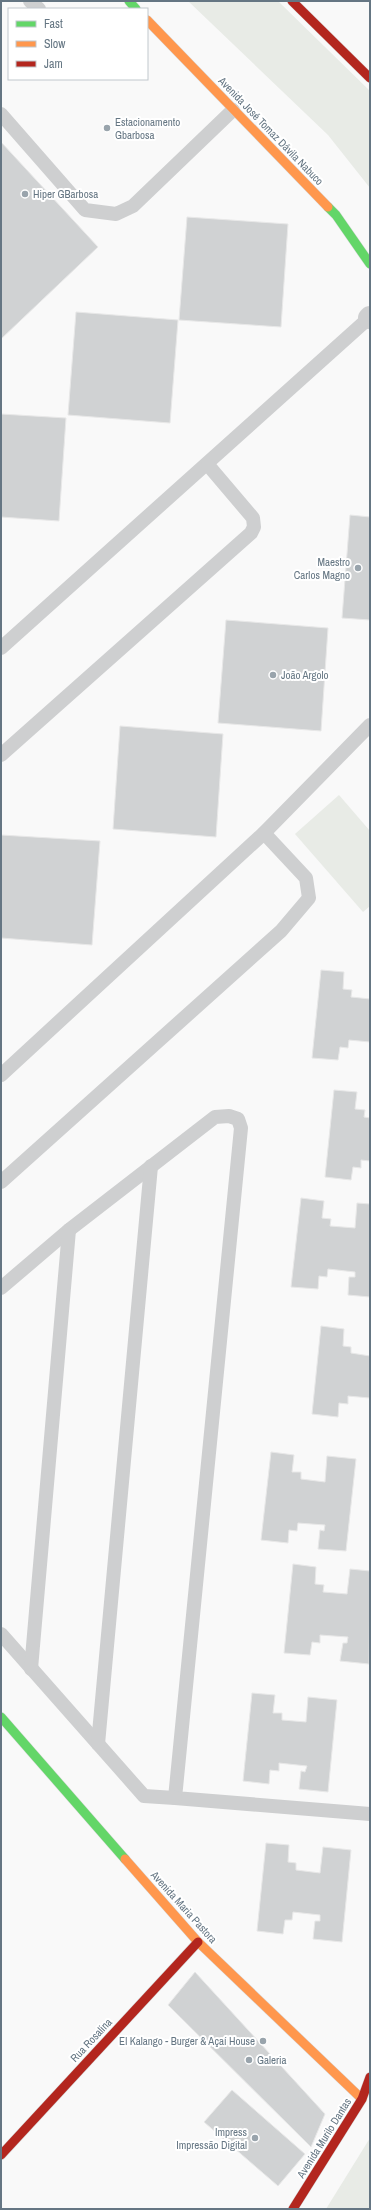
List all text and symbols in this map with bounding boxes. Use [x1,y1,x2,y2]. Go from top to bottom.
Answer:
legend [8,8,148,80]
text: Fast [44,16,63,32]
text: Slow [44,36,66,52]
text: Jam [44,56,63,72]
street label: Avenida José Tomaz Dávila Nabuco [215,73,326,188]
place label: Estacionamento Gbarbosa [115,115,180,142]
marker: Estacionamento Gbarbosa [102,123,112,133]
place label: Hiper GBarbosa [33,187,98,201]
marker: Hiper GBarbosa [20,189,30,199]
place label: Maestro Carlos Magno [294,555,350,582]
marker: Maestro Carlos Magno [353,563,363,573]
place label: João Argolo [281,668,329,682]
marker: João Argolo [268,670,278,680]
street label: Avenida Maria Pastora [147,1867,220,1946]
street label: Rua Rosalina [67,2015,115,2065]
place label: El Kalango - Burger & Açaí House [119,2034,255,2048]
marker: El Kalango - Burger & Açaí House [258,2036,268,2046]
place label: Galeria [257,2053,287,2067]
marker: Galeria [244,2055,254,2065]
street label: Avenida Murilo Dantas [293,2095,354,2181]
place label: Impress Impressão Digital [176,2125,247,2152]
marker: Impress Impressão Digital [250,2133,260,2143]

